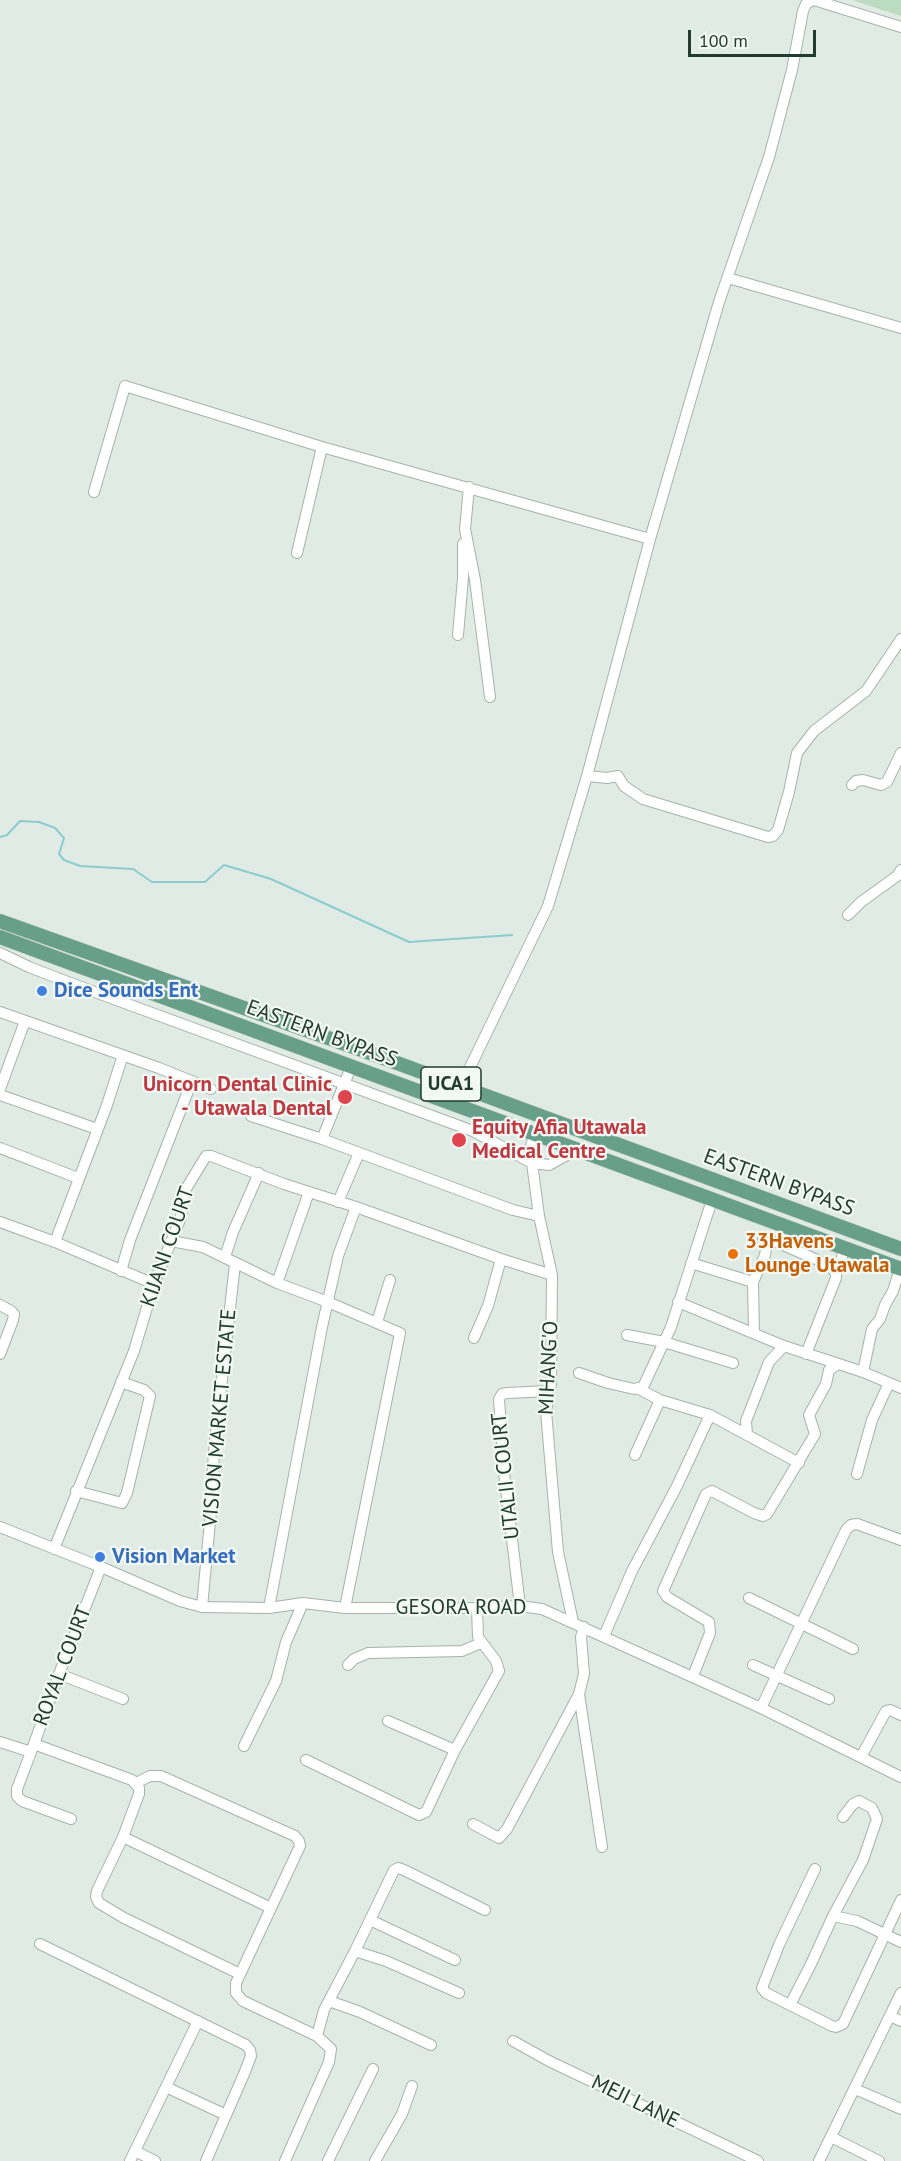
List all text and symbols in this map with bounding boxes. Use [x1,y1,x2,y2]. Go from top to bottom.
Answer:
scale bar [691,18,818,56]
text: 100 m [699,29,748,52]
place label: Dice Sounds Ent [54,978,198,1004]
marker: Dice Sounds Ent [35,984,49,998]
street label: EASTERN BYPASS [243,995,401,1073]
road number: UCA1 [421,1067,481,1101]
place label: Unicorn Dental Clinic - Utawala Dental [143,1072,332,1122]
marker: Unicorn Dental Clinic - Utawala Dental [336,1088,354,1106]
place label: Equity Afia Utawala Medical Centre [472,1115,646,1165]
marker: Equity Afia Utawala Medical Centre [450,1131,468,1149]
street label: EASTERN BYPASS [700,1144,858,1222]
street label: KIJANI COURT [136,1184,200,1310]
place label: 33Havens Lounge Utawala [745,1229,889,1279]
marker: 33Havens Lounge Utawala [726,1247,740,1261]
street label: VISION MARKET ESTATE [198,1308,242,1528]
street label: MIHANG'O [534,1320,564,1416]
street label: UTALII COURT [487,1411,525,1541]
place label: Vision Market [112,1544,235,1570]
marker: Vision Market [93,1550,107,1564]
street label: GESORA ROAD [396,1595,526,1621]
street label: ROYAL COURT [29,1602,97,1730]
street label: MEJI LANE [587,2070,683,2134]

